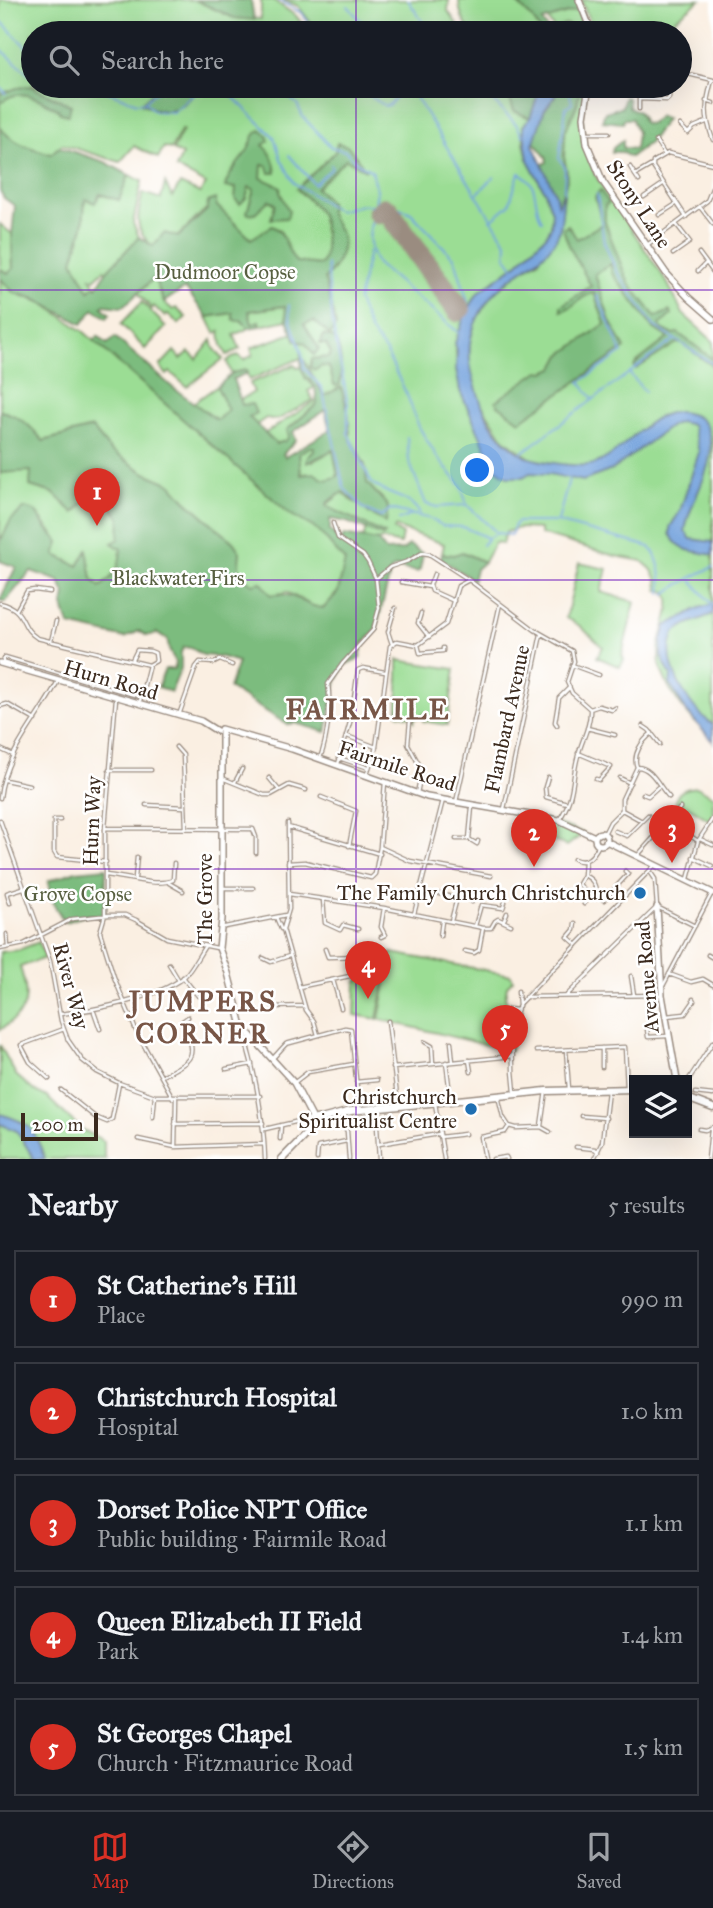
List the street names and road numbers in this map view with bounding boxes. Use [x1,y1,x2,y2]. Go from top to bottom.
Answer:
street label: Stony Lane [601,155,677,253]
street label: Flambard Avenue [479,642,535,795]
street label: Hurn Road [60,654,162,706]
street label: Fairmile Road [335,735,460,797]
street label: Hurn Way [77,774,107,867]
street label: The Grove [192,853,218,945]
street label: Avenue Road [629,919,665,1035]
street label: River Way [47,940,95,1033]

